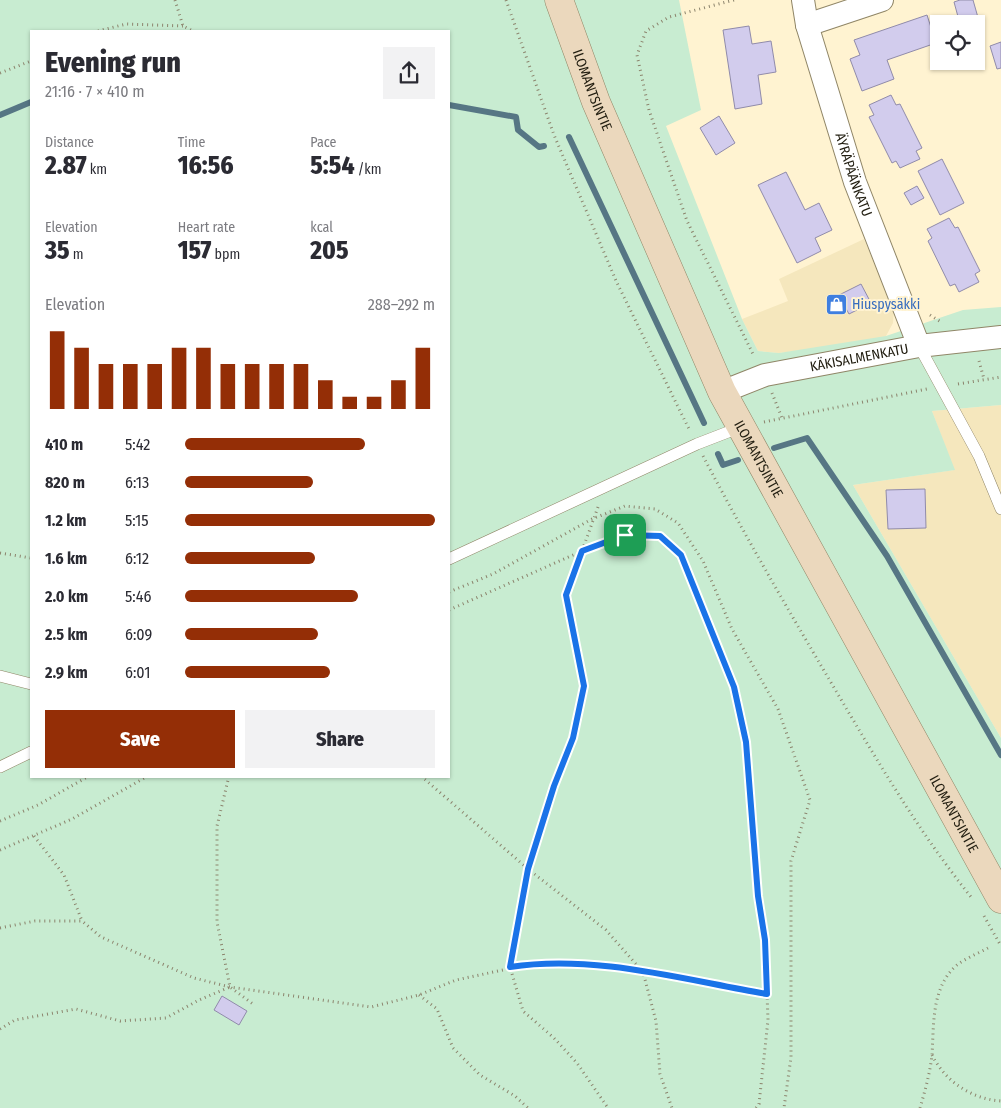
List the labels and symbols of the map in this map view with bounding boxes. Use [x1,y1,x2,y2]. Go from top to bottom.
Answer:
street label: ILOMANTSINTIE [569,47,616,134]
street label: ÄYRÄPÄÄNKATU [831,131,876,219]
shop icon: Hiuspysäkki [824,292,848,316]
place label: Hiuspysäkki [852,296,920,313]
street label: KÄKISALMENKATU [808,340,910,375]
street label: ILOMANTSINTIE [730,417,787,501]
pin [604,514,646,556]
street label: ILOMANTSINTIE [925,772,982,856]

